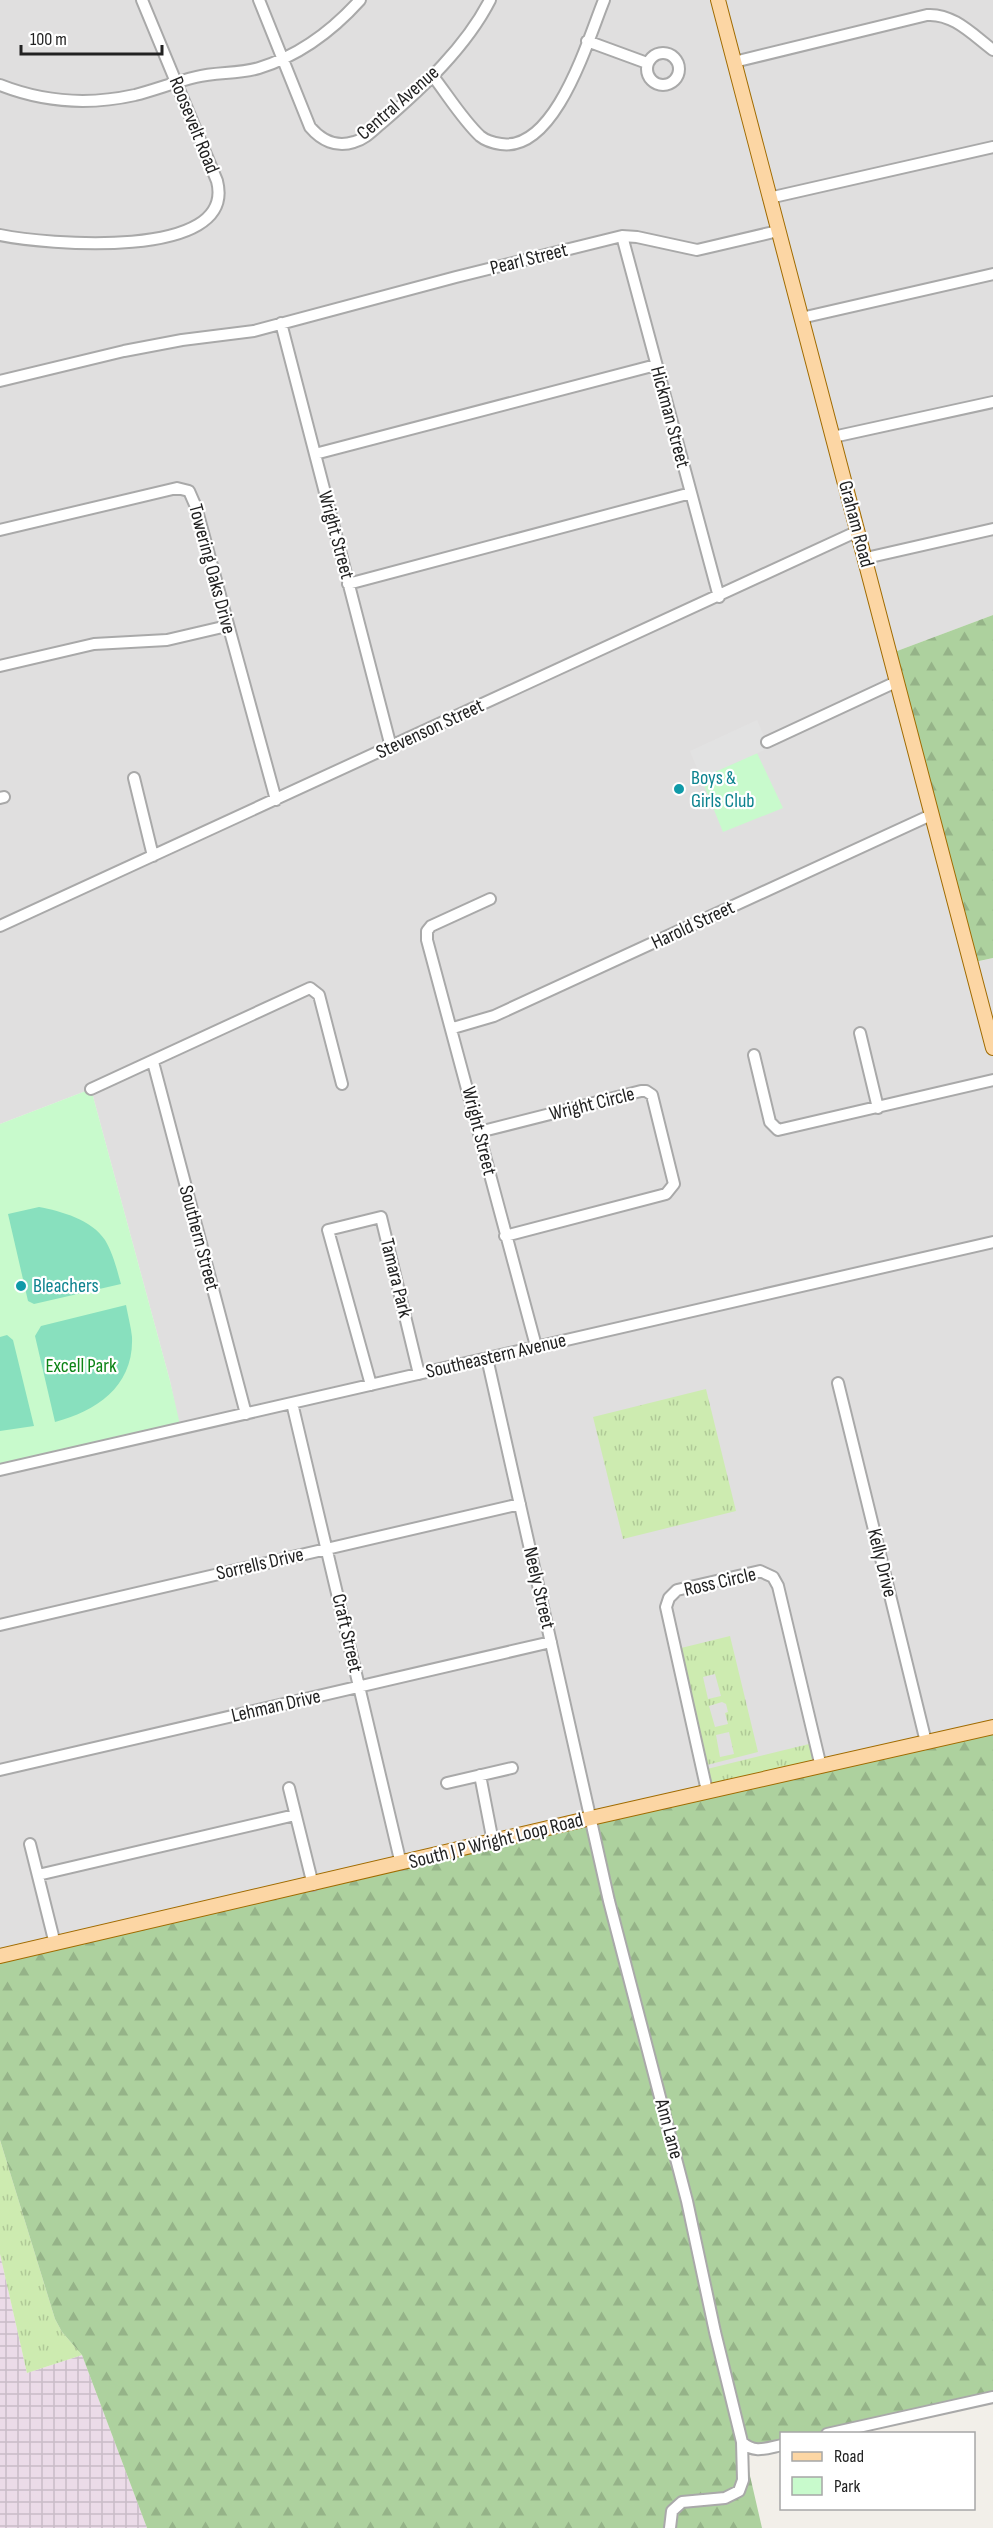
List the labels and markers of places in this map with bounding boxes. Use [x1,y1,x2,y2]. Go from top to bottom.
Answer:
place label: Boys & Girls Club [691,766,755,813]
marker: Boys & Girls Club [672,782,686,796]
place label: Bleachers [33,1274,99,1298]
marker: Bleachers [14,1279,28,1293]

